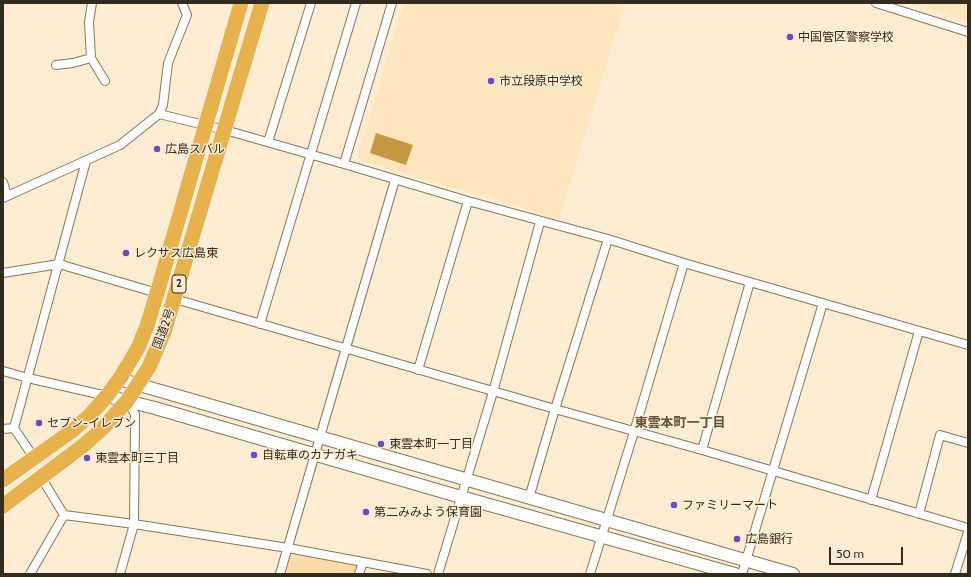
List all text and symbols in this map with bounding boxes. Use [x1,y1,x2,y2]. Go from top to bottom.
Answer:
place label: 中国管区警察学校 [798,30,894,44]
marker: 中国管区警察学校 [785,32,795,42]
place label: 市立段原中学校 [499,74,583,88]
marker: 市立段原中学校 [486,76,496,86]
place label: 広島スバル [165,142,225,156]
marker: 広島スバル [152,144,162,154]
place label: レクサス広島東 [134,246,218,260]
marker: レクサス広島東 [121,248,131,258]
road number: 2 [172,275,186,293]
street label: 国道2号 [150,307,178,351]
district label: 東雲本町一丁目 [635,415,725,431]
place label: セブン-イレブン [47,416,136,430]
marker: セブン-イレブン [34,418,44,428]
place label: 東雲本町一丁目 [389,437,473,451]
marker: 東雲本町一丁目 [376,439,386,449]
place label: 自転車のカナガキ [262,448,358,462]
marker: 自転車のカナガキ [249,450,259,460]
place label: 東雲本町三丁目 [95,451,179,465]
marker: 東雲本町三丁目 [82,453,92,463]
place label: ファミリーマート [682,498,778,512]
marker: ファミリーマート [669,500,679,510]
place label: 第二みみよう保育園 [374,505,482,519]
marker: 第二みみよう保育園 [361,507,371,517]
place label: 広島銀行 [745,532,793,546]
marker: 広島銀行 [732,534,742,544]
scale bar [831,539,905,565]
text: 50 m [836,546,864,561]

